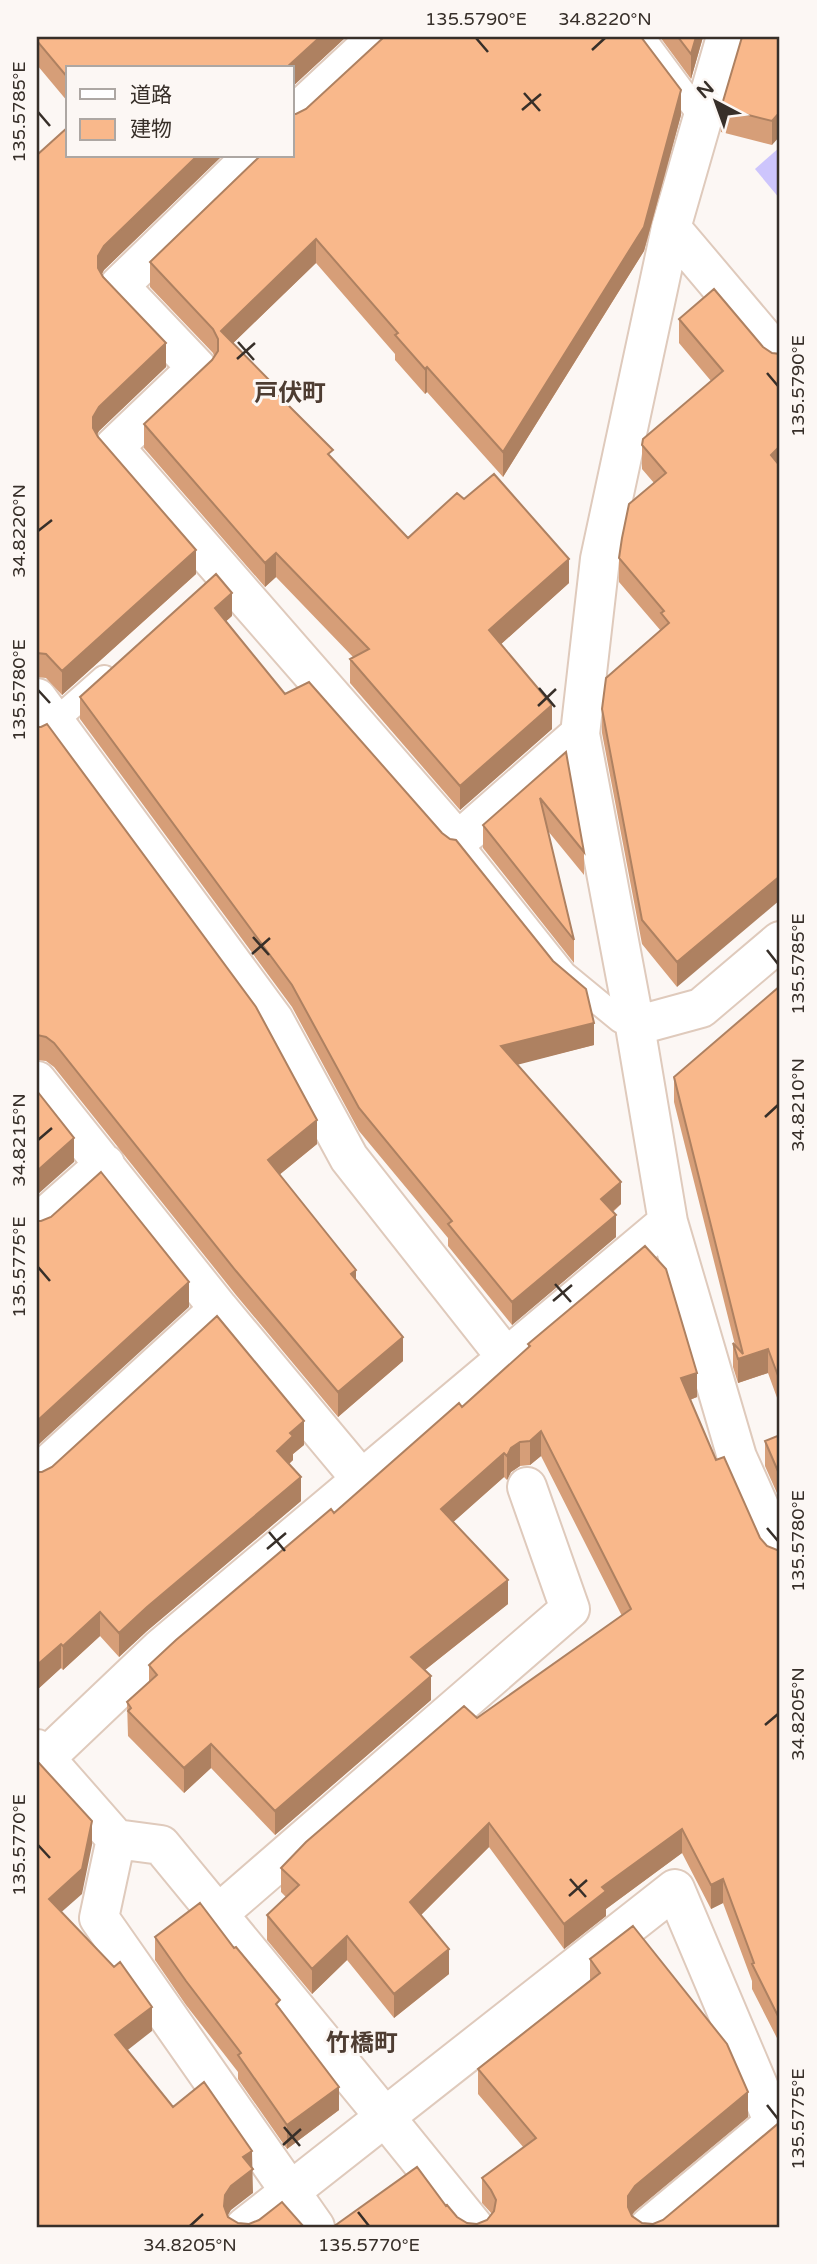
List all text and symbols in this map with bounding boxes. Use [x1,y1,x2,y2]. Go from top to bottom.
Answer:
text: 135.5790°E [425,8,527,30]
text: 34.8220°N [558,8,652,30]
text: 135.5785°E [8,61,30,163]
legend [66,66,294,158]
north arrow [680,66,750,136]
text: N [693,77,718,103]
text: 道路 [130,83,172,108]
text: 建物 [130,117,172,142]
text: 135.5790°E [787,335,809,437]
district label: 戸伏町 [254,379,326,408]
text: 34.8220°N [8,484,30,578]
text: 135.5780°E [8,639,30,741]
text: 135.5785°E [787,913,809,1015]
text: 34.8210°N [787,1058,809,1152]
text: 34.8215°N [8,1093,30,1187]
text: 135.5775°E [8,1216,30,1318]
text: 135.5780°E [787,1490,809,1592]
text: 34.8205°N [787,1667,809,1761]
text: 135.5770°E [8,1794,30,1896]
district label: 竹橋町 [326,2029,398,2058]
text: 135.5775°E [787,2068,809,2170]
text: 34.8205°N [143,2234,237,2256]
text: 135.5770°E [318,2234,420,2256]

